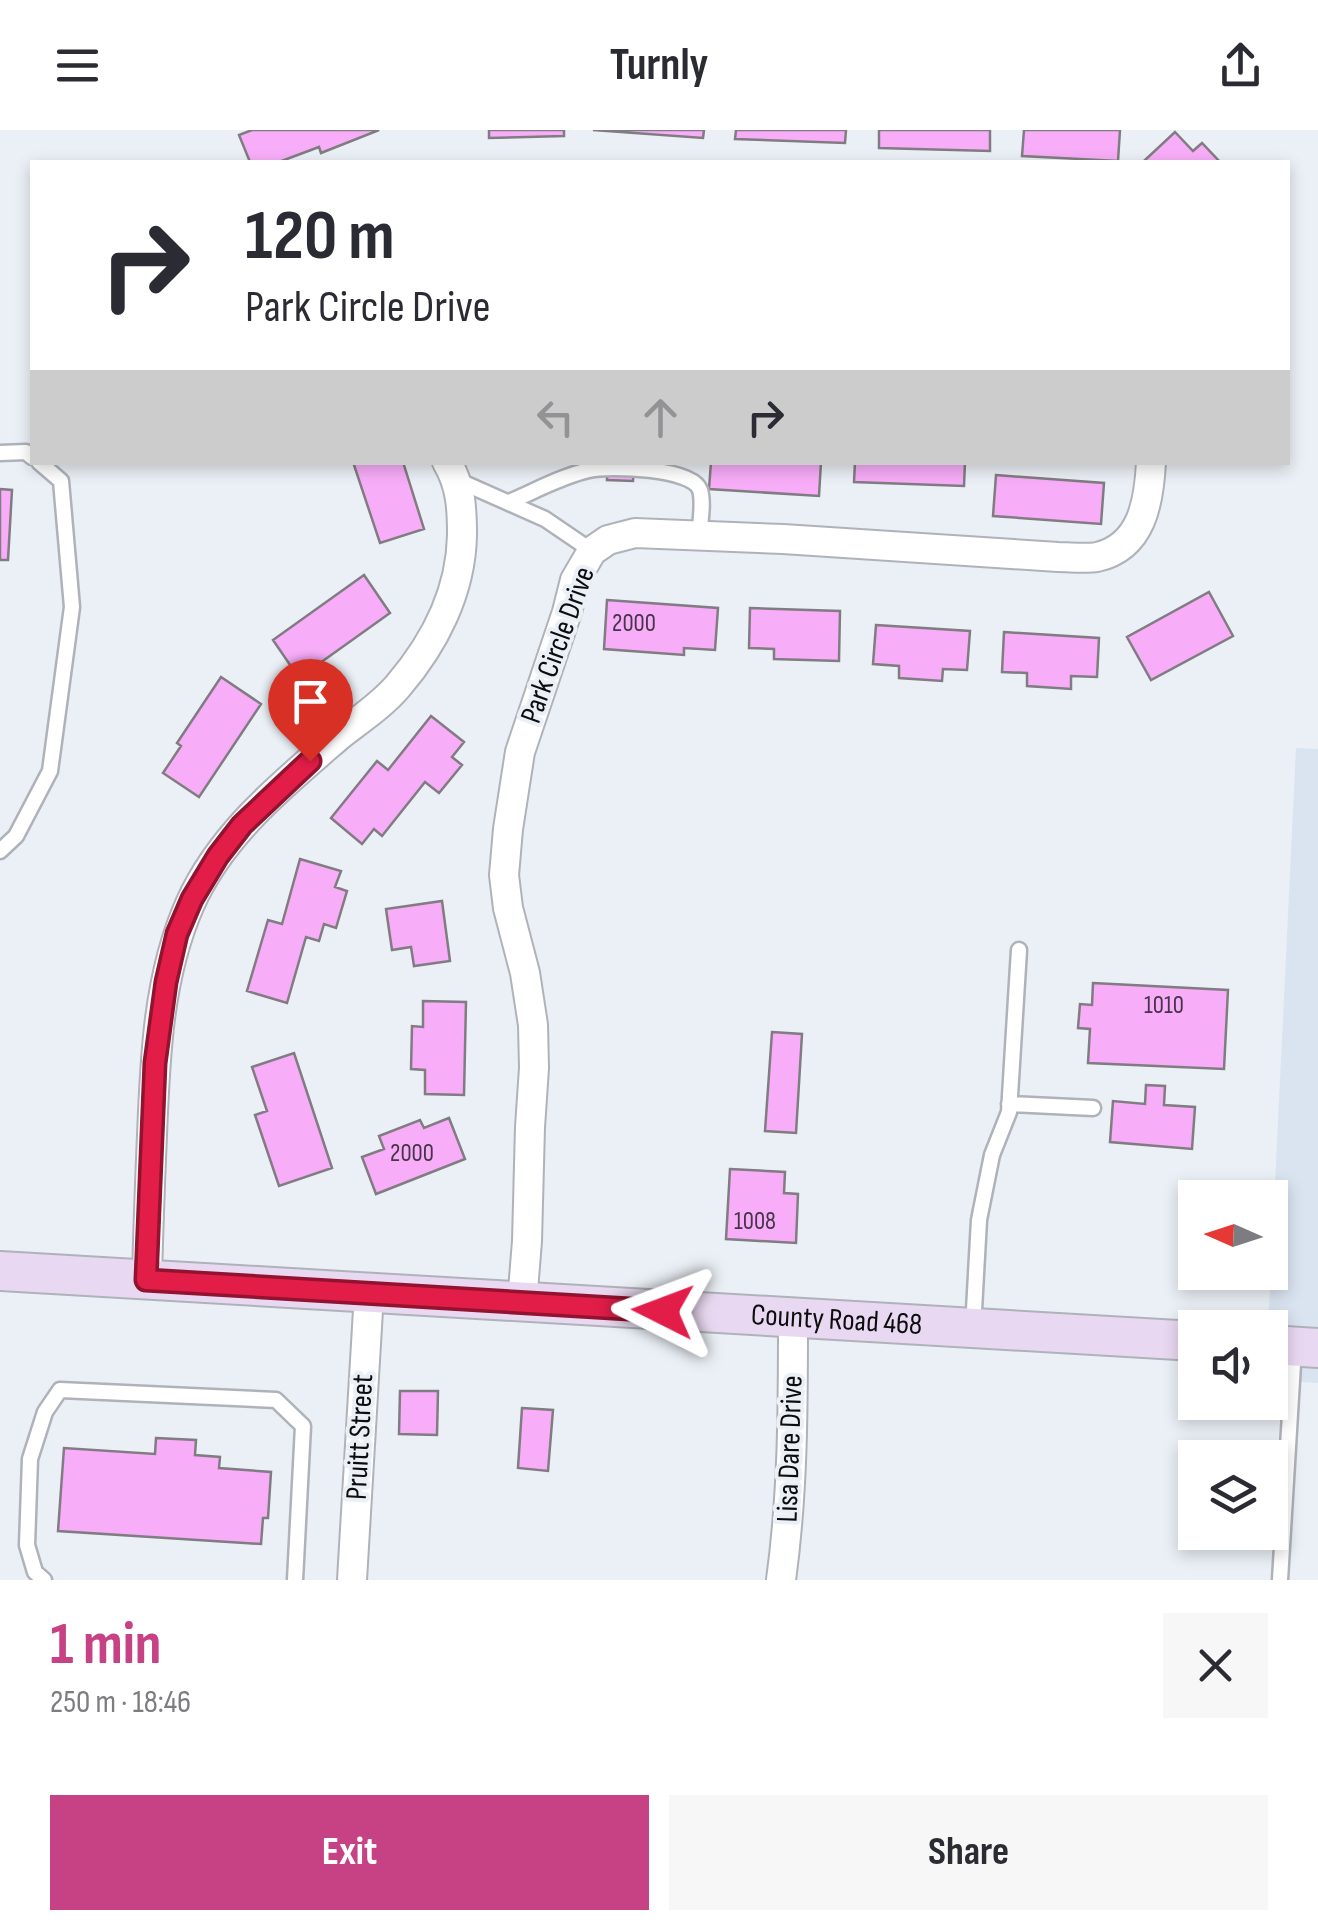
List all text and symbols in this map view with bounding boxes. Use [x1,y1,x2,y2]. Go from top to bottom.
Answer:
icon: menu [50,38,105,93]
text: Turnly [610,38,708,93]
icon: share [1213,38,1268,93]
text: 120 m [245,195,395,279]
icon: right [80,200,210,330]
text: Park Circle Drive [245,280,491,335]
icon: left [528,390,583,445]
icon: ahead [633,390,688,445]
icon: right [738,390,793,445]
street label: Park Circle Drive [513,562,603,728]
house number: 2000 [612,608,656,639]
pin [268,659,353,762]
icon: arrive [283,674,338,729]
house number: 1010 [1144,990,1184,1021]
house number: 2000 [390,1138,434,1169]
north arrow [1178,1180,1288,1290]
map controls [1178,1180,1288,1550]
house number: 1008 [734,1206,776,1237]
position arrow [611,1259,715,1363]
street label: County Road 468 [750,1297,923,1343]
button: sound [1178,1310,1288,1420]
street label: Pruitt Street [339,1373,381,1501]
street label: Lisa Dare Drive [769,1375,811,1523]
button: layers [1178,1440,1288,1550]
text: 1 min [50,1609,162,1681]
button: close [1163,1613,1268,1718]
text: 250 m · 18:46 [50,1683,191,1722]
button: Exit [50,1795,649,1910]
button: Share [669,1795,1268,1910]

